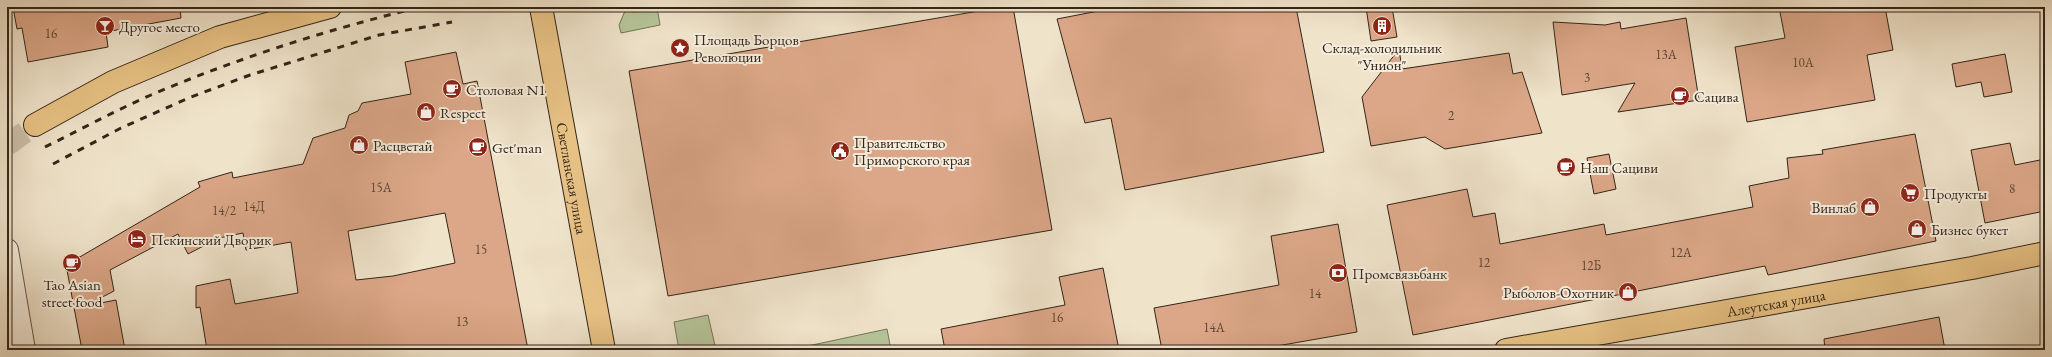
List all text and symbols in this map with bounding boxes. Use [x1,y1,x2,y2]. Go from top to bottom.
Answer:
bar icon: Другое место [94,15,116,37]
building icon: Склад-холодильник "Унион" [1371,15,1393,37]
place label: Другое место [119,17,200,36]
house number: 16 [45,25,57,42]
place label: Площадь Борцов Революции [694,30,799,66]
place icon: Площадь Борцов Революции [669,37,691,59]
place label: Склад-холодильник "Унион" [1322,38,1442,74]
house number: 13А [1655,46,1678,63]
house number: 10А [1792,54,1815,71]
house number: 3 [1584,69,1590,86]
cafe icon: Столовая N1 [441,78,463,100]
place label: Столовая N1 [466,80,546,99]
cafe icon: Сацива [1669,85,1691,107]
place label: Сацива [1694,87,1739,106]
shop icon: Respect [415,101,437,123]
place label: Respect [440,103,486,122]
house number: 2 [1448,107,1455,124]
street label: Светланская улица [553,121,592,236]
place label: Правительство Приморского края [854,133,970,169]
shop icon: Расцветай [348,134,370,156]
place label: Расцветай [373,136,432,155]
cafe icon: Get'man [467,136,489,158]
place label: Get'man [492,138,542,157]
public building icon: Правительство Приморского края [829,140,851,162]
cafe icon: Наш Сациви [1555,156,1577,178]
place label: Наш Сациви [1580,158,1658,177]
house number: 15А [370,179,393,196]
house number: 8 [2009,180,2015,197]
supermarket icon: Продукты [1899,182,1921,204]
place label: Продукты [1924,184,1987,203]
shop icon: Винлаб [1859,196,1881,218]
house number: 14Д [243,198,265,215]
place label: Винлаб [1811,198,1856,217]
house number: 14/2 [212,202,237,219]
shop icon: Бизнес букет [1906,218,1928,240]
place label: Бизнес букет [1931,220,2008,239]
hotel icon: Пекинский Дворик [126,228,148,250]
place label: Пекинский Дворик [151,230,271,249]
house number: 15 [475,241,487,258]
house number: 12А [1670,244,1693,261]
cafe icon: Tao Asian street food [61,252,83,274]
house number: 12 [1478,254,1491,271]
house number: 12Б [1581,257,1601,274]
bank icon: Промсвязьбанк [1327,262,1349,284]
place label: Промсвязьбанк [1352,264,1447,283]
place label: Tao Asian street food [42,275,103,311]
shop icon: Рыболов-Охотник [1617,281,1639,303]
place label: Рыболов-Охотник [1503,283,1614,302]
house number: 14 [1309,285,1322,302]
street label: Алеутская улица [1724,285,1827,321]
house number: 16 [1051,309,1063,326]
house number: 13 [456,313,468,330]
house number: 14А [1203,319,1226,336]

